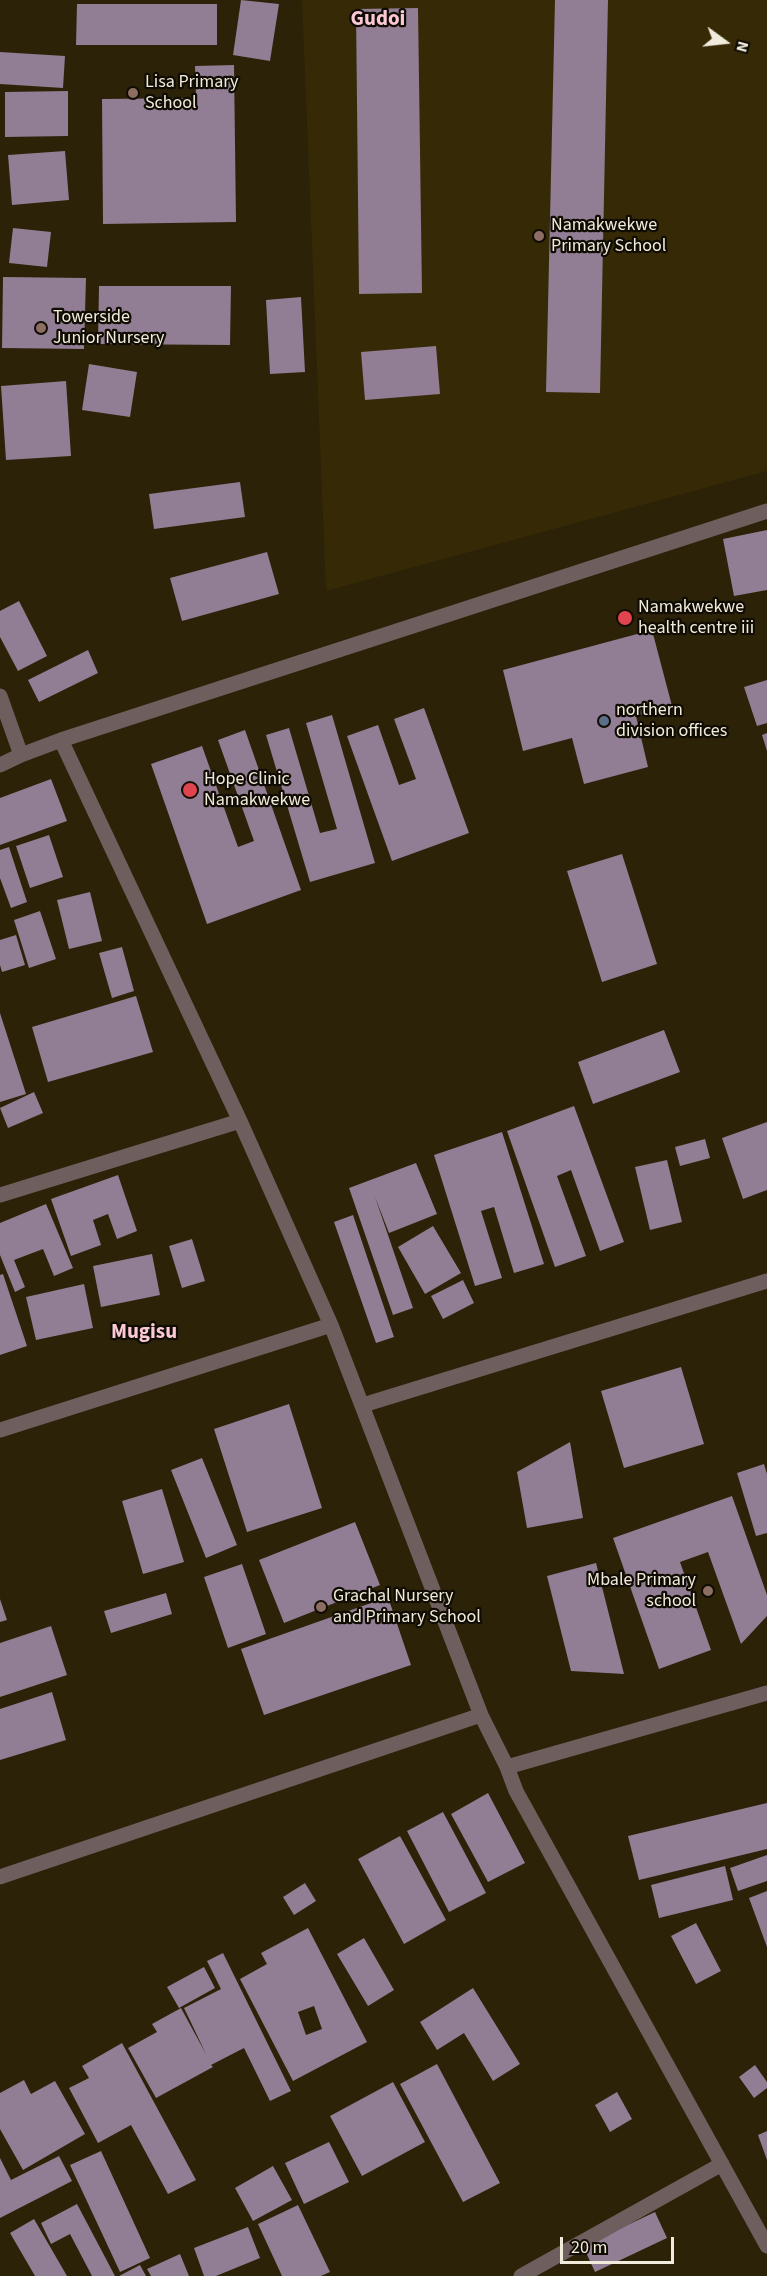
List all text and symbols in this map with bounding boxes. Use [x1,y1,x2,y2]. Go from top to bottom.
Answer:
district label: Gudoi [351,7,405,33]
north arrow [695,12,755,72]
text: N [730,39,754,55]
place label: Lisa Primary School [145,72,238,115]
marker: Lisa Primary School [126,86,140,100]
place label: Namakwekwe Primary School [551,215,666,258]
marker: Namakwekwe Primary School [532,229,546,243]
place label: Towerside Junior Nursery [53,307,164,350]
marker: Towerside Junior Nursery [34,321,48,335]
place label: Namakwekwe health centre iii [638,597,754,640]
marker: Namakwekwe health centre iii [616,609,634,627]
place label: northern division offices [616,700,727,742]
marker: northern division offices [597,714,611,728]
place label: Hope Clinic Namakwekwe [204,769,310,812]
marker: Hope Clinic Namakwekwe [181,781,199,799]
district label: Mugisu [111,1320,177,1346]
place label: Mbale Primary school [587,1570,696,1612]
marker: Mbale Primary school [701,1584,715,1598]
place label: Grachal Nursery and Primary School [333,1586,481,1628]
marker: Grachal Nursery and Primary School [314,1600,328,1614]
scale bar [563,2225,677,2263]
text: 20 m [571,2235,607,2260]

